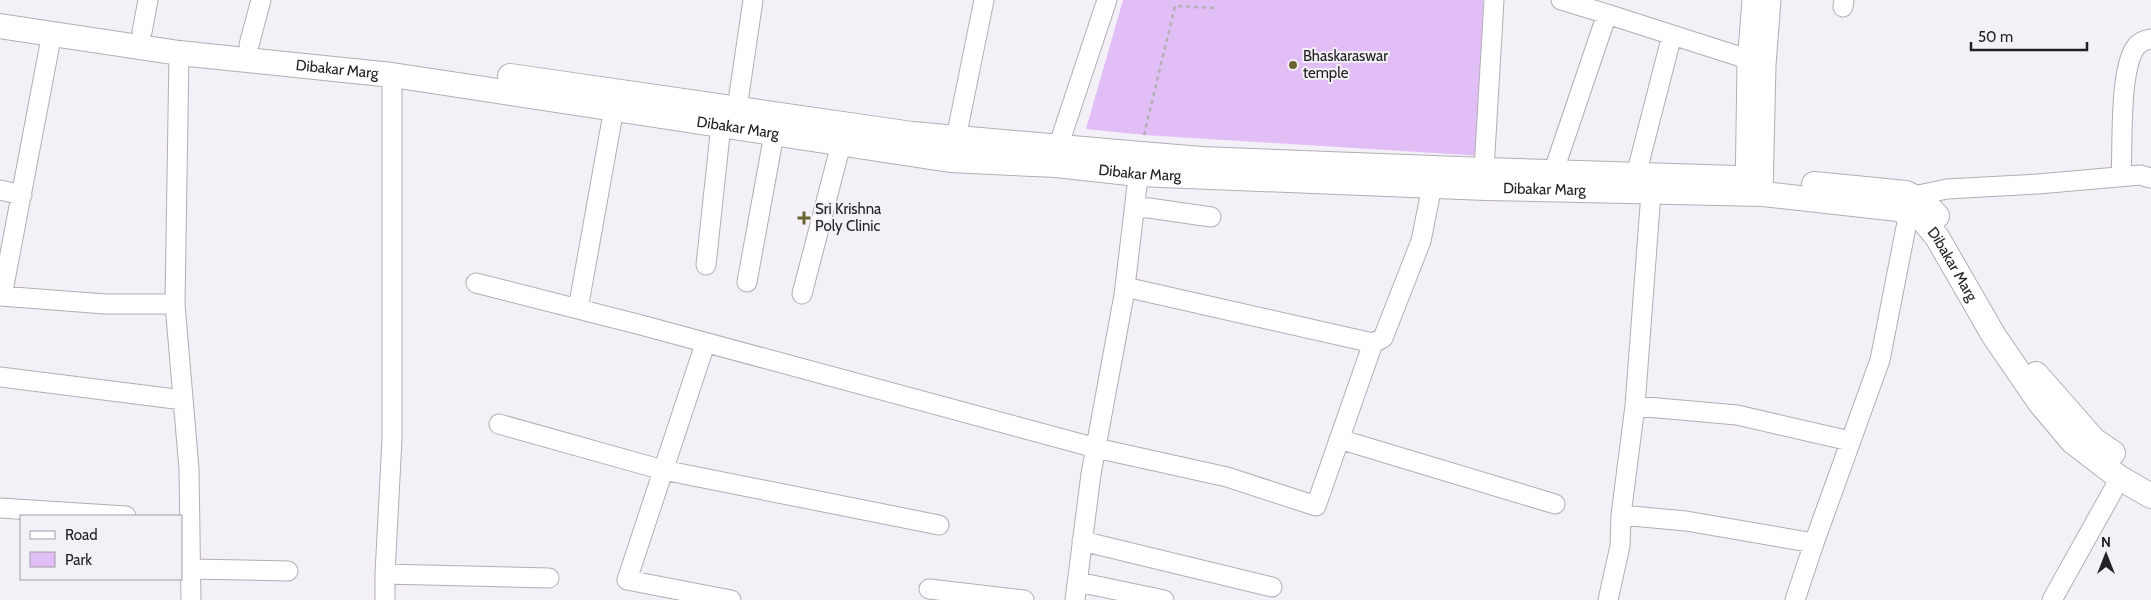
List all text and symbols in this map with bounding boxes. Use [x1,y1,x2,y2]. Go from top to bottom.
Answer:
scale bar [1971,20,2087,52]
text: 50 m [1978,28,2013,46]
place label: Bhaskaraswar temple [1303,47,1388,82]
street label: Dibakar Marg [295,56,380,83]
marker: Bhaskaraswar temple [1287,59,1299,71]
street label: Dibakar Marg [695,113,781,143]
street label: Dibakar Marg [1098,161,1182,185]
street label: Dibakar Marg [1503,179,1587,199]
place label: Sri Krishna Poly Clinic [815,200,882,235]
marker: Sri Krishna Poly Clinic [797,211,811,225]
street label: Dibakar Marg [1924,223,1981,305]
legend [20,515,182,580]
text: Road [65,526,98,544]
north arrow [2081,530,2131,580]
text: N [2101,533,2111,551]
text: Park [65,551,92,569]

